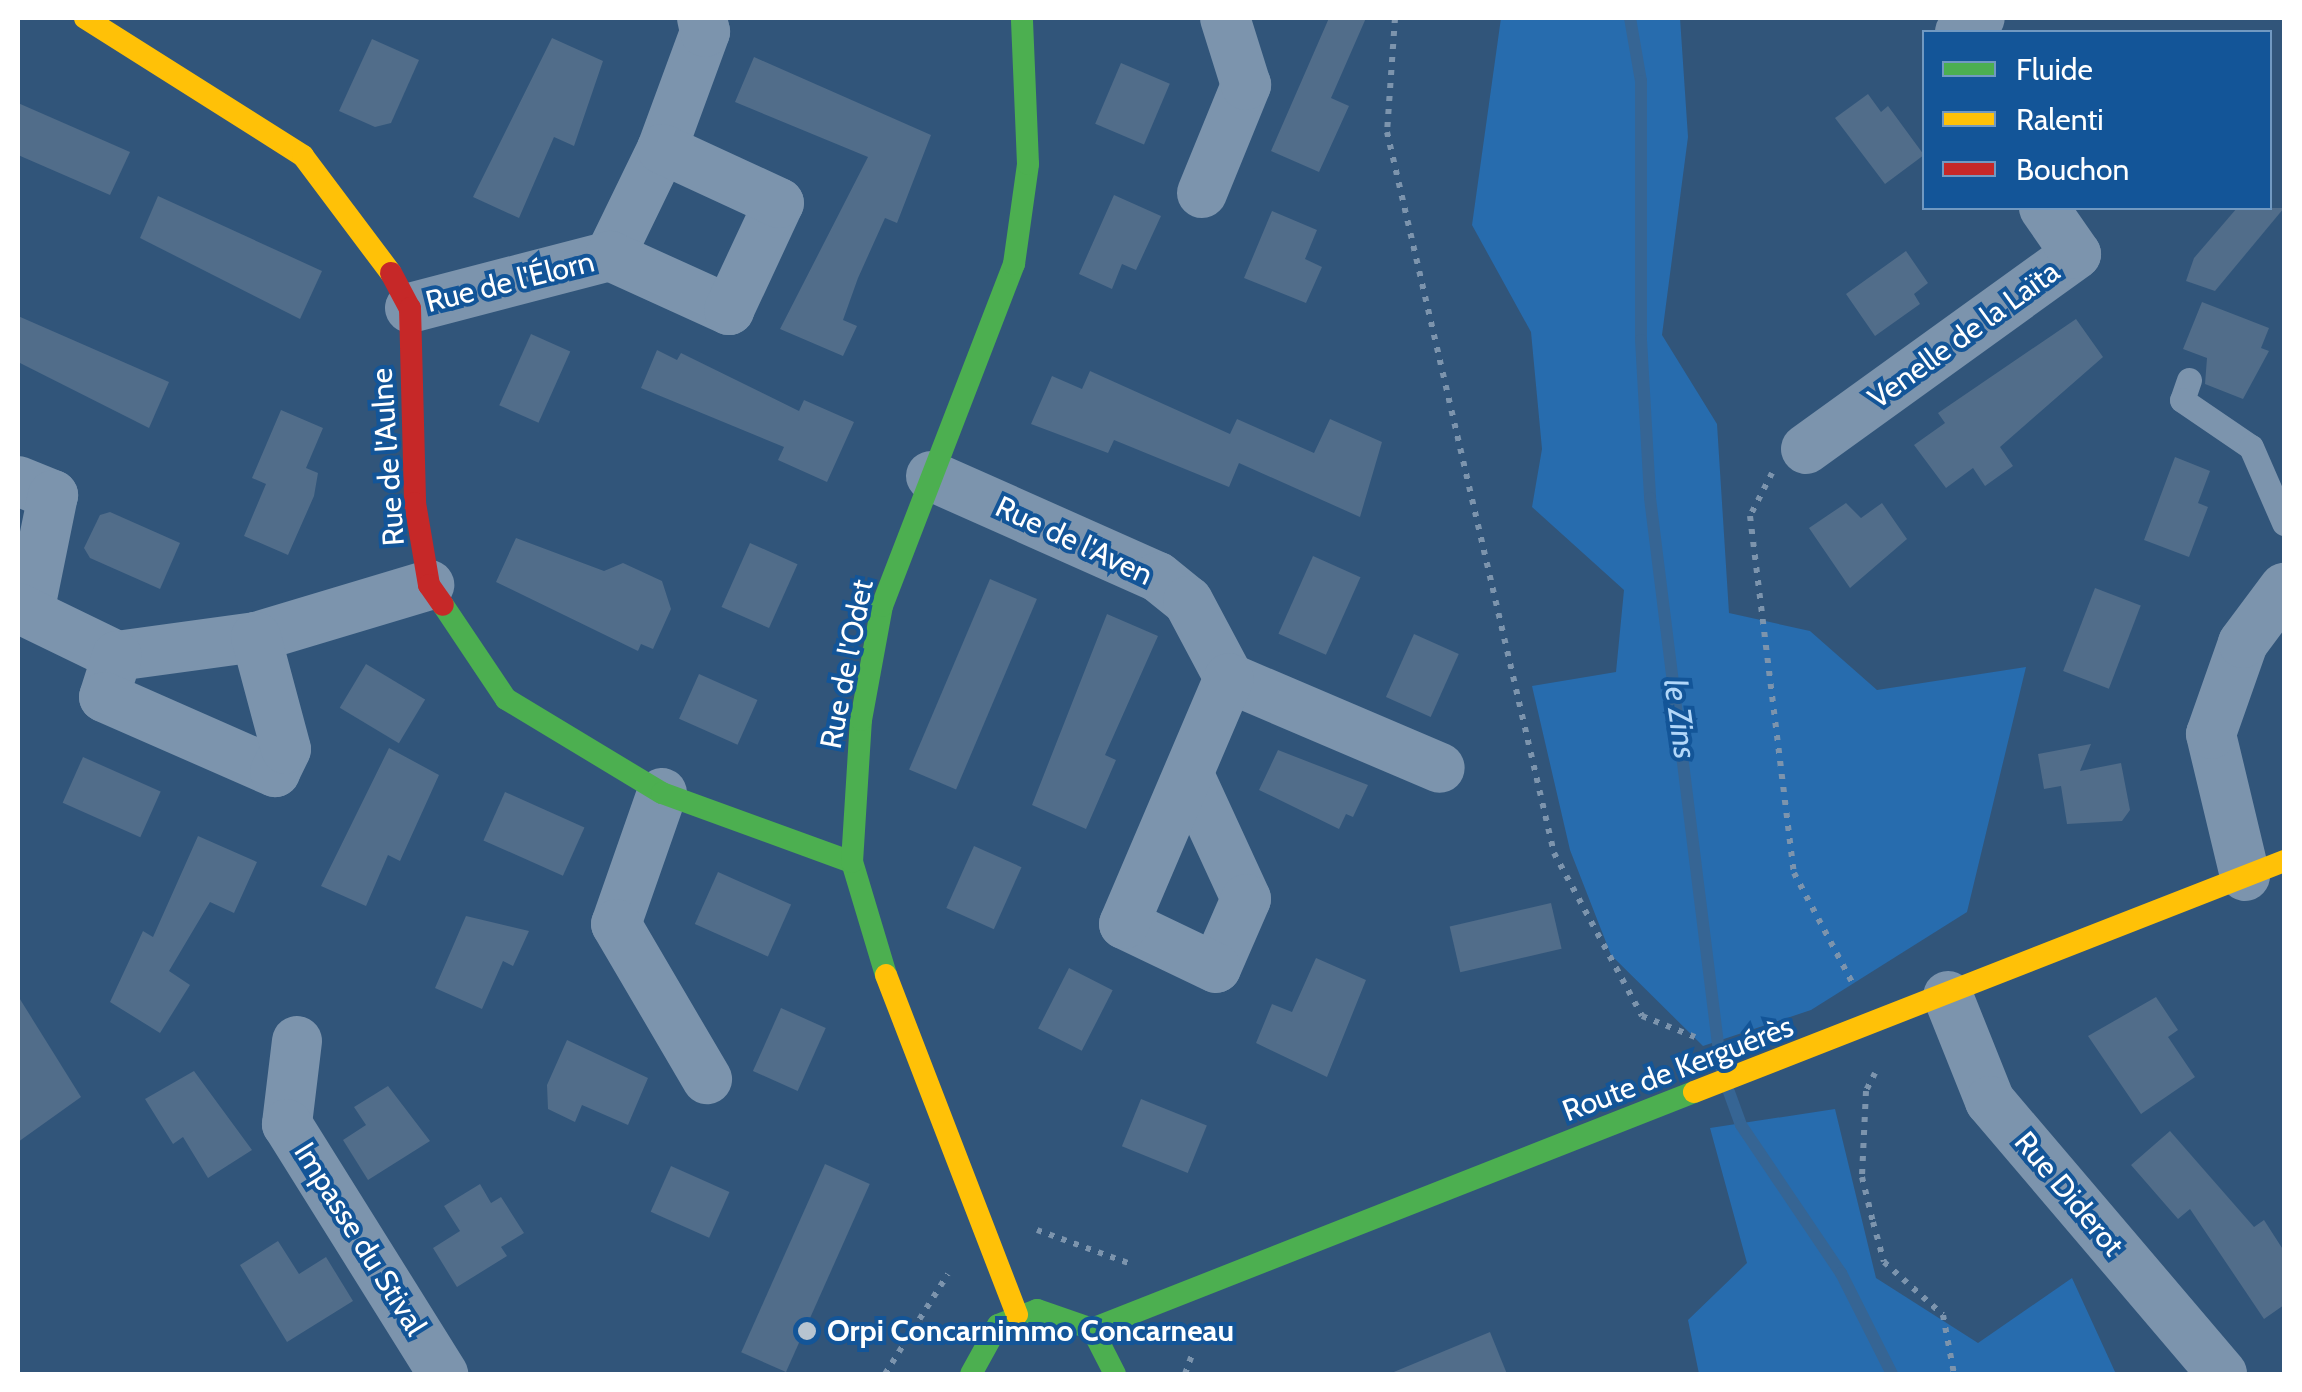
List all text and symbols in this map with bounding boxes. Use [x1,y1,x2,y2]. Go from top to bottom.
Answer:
legend [1922,30,2272,210]
text: Fluide [2016,51,2093,88]
text: Ralenti [2016,101,2104,138]
text: Bouchon [2016,151,2129,188]
street label: Rue de l'Élorn [422,244,598,320]
street label: Venelle de la Laïta [1861,254,2067,416]
street label: Rue de l'Aulne [364,367,412,547]
street label: Rue de l'Aven [990,489,1158,593]
street label: Rue de l'Odet [813,576,881,752]
water label: le Zins [1655,677,1705,761]
street label: Route de Kerguérès [1558,1008,1798,1130]
street label: Rue Diderot [2007,1125,2131,1263]
street label: Impasse du Stival [286,1136,434,1342]
place label: Orpi Concarnimmo Concarneau [827,1313,1234,1349]
marker: Orpi Concarnimmo Concarneau [796,1320,818,1342]

